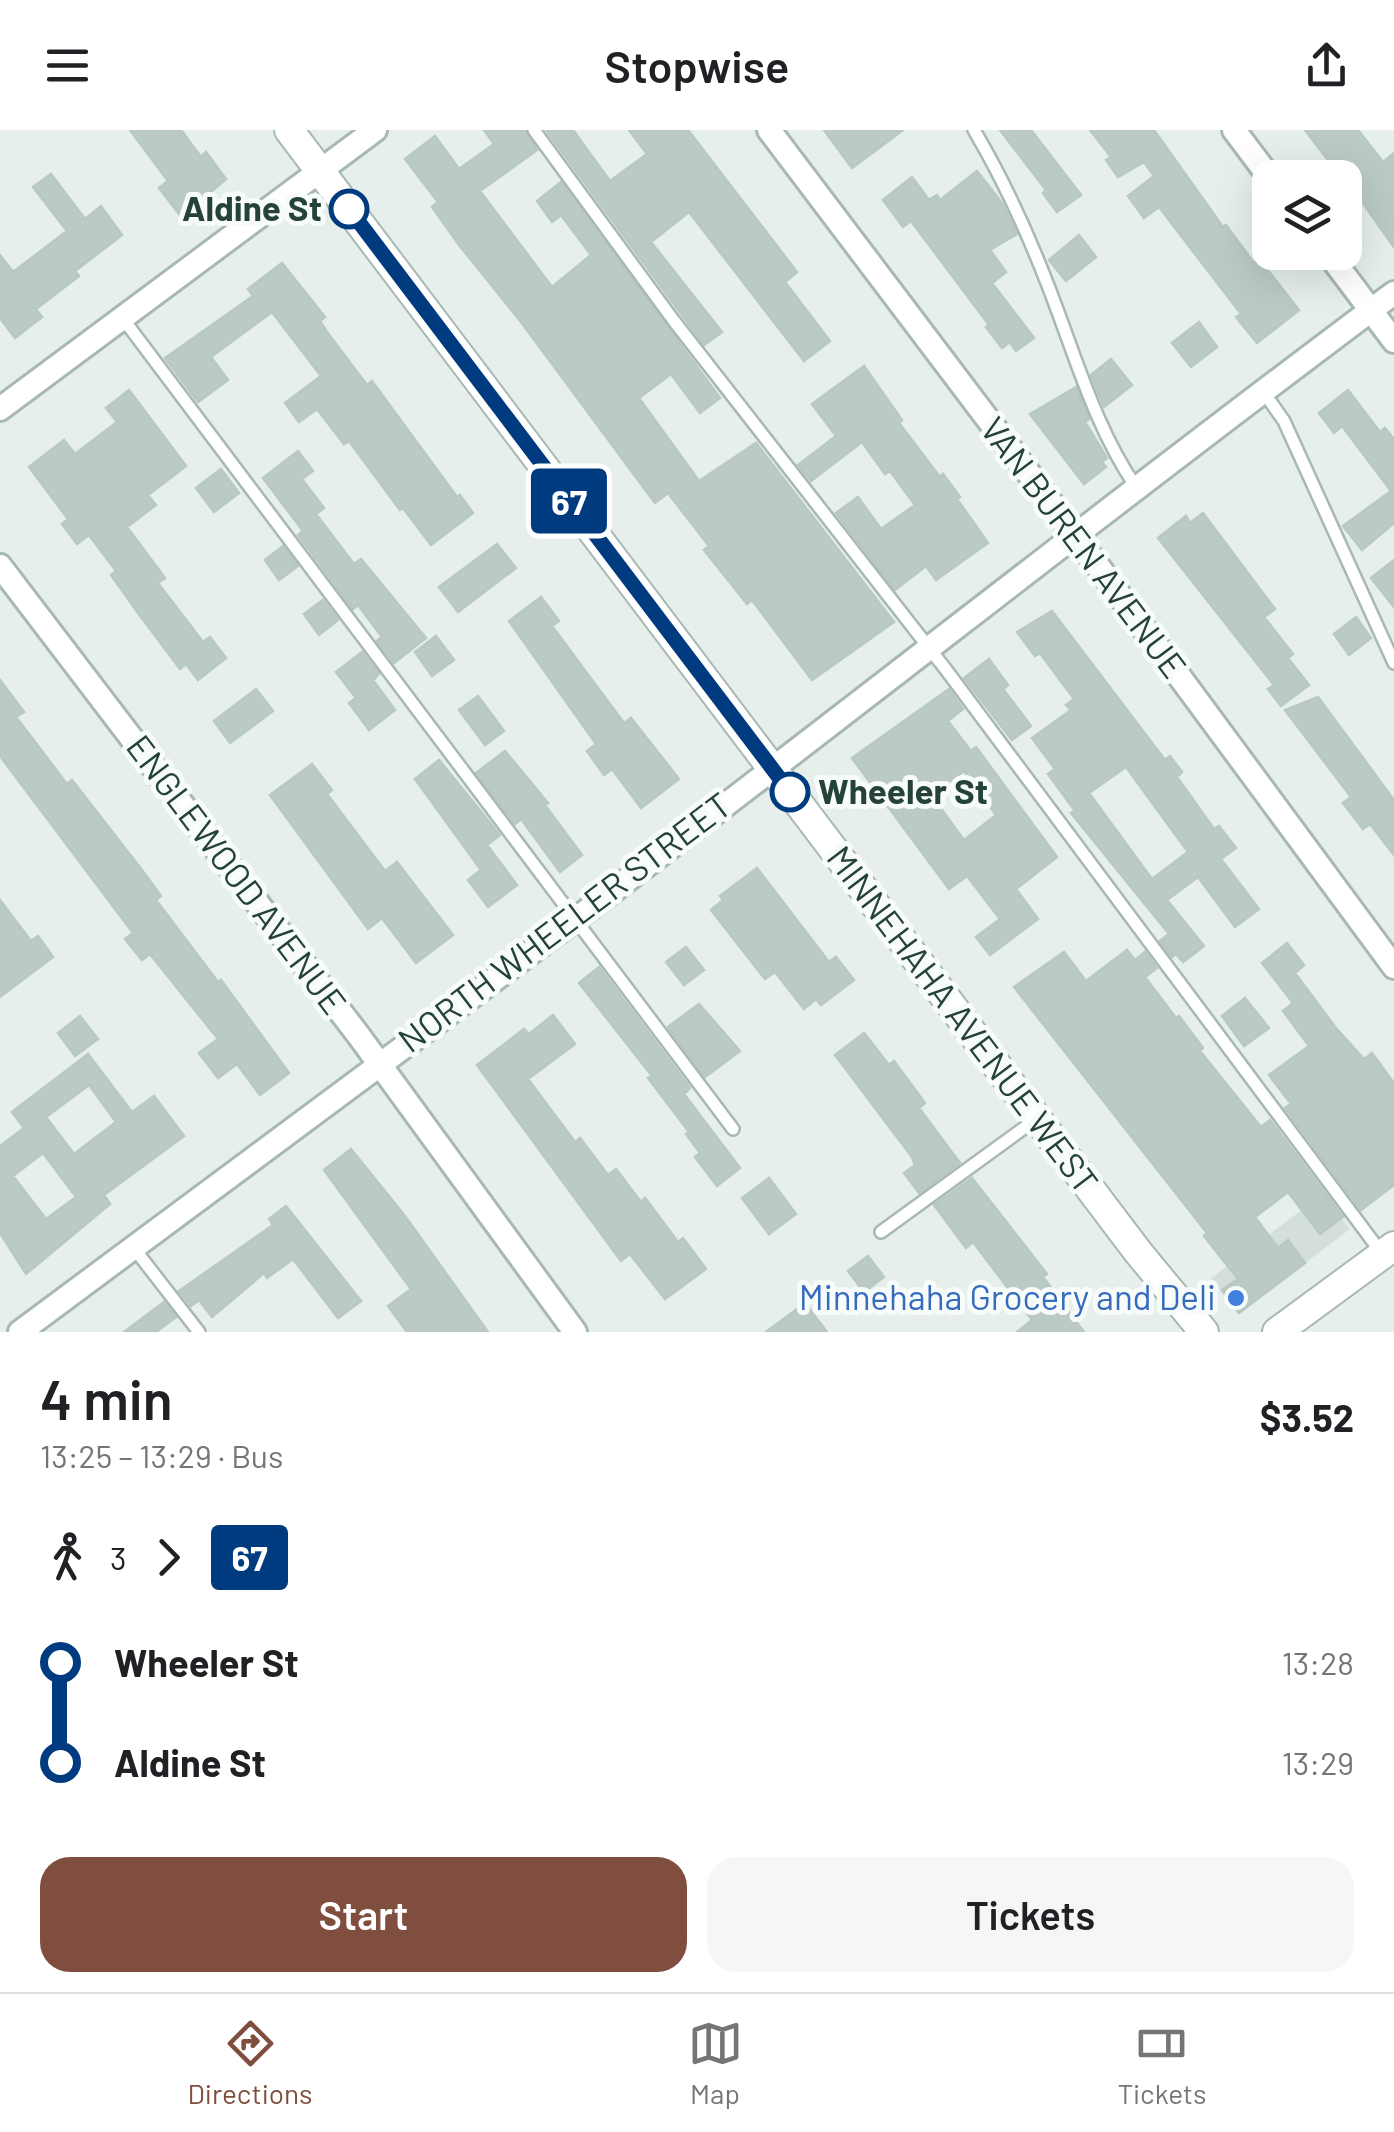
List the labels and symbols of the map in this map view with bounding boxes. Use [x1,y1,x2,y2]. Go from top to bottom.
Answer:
place label: Aldine St [182,186,322,228]
marker: Aldine St [330,190,368,228]
street label: VAN BUREN AVENUE [973,408,1196,685]
line badge: 67 [524,468,614,534]
street label: ENGLEWOOD AVENUE [119,726,356,1022]
place label: Wheeler St [818,769,988,811]
marker: Wheeler St [771,773,809,811]
street label: NORTH WHEELER STREET [389,783,738,1060]
street label: MINNEHAHA AVENUE WEST [819,837,1108,1201]
place label: Minnehaha Grocery and Deli [799,1275,1216,1317]
marker: Minnehaha Grocery and Deli [1225,1287,1247,1309]

